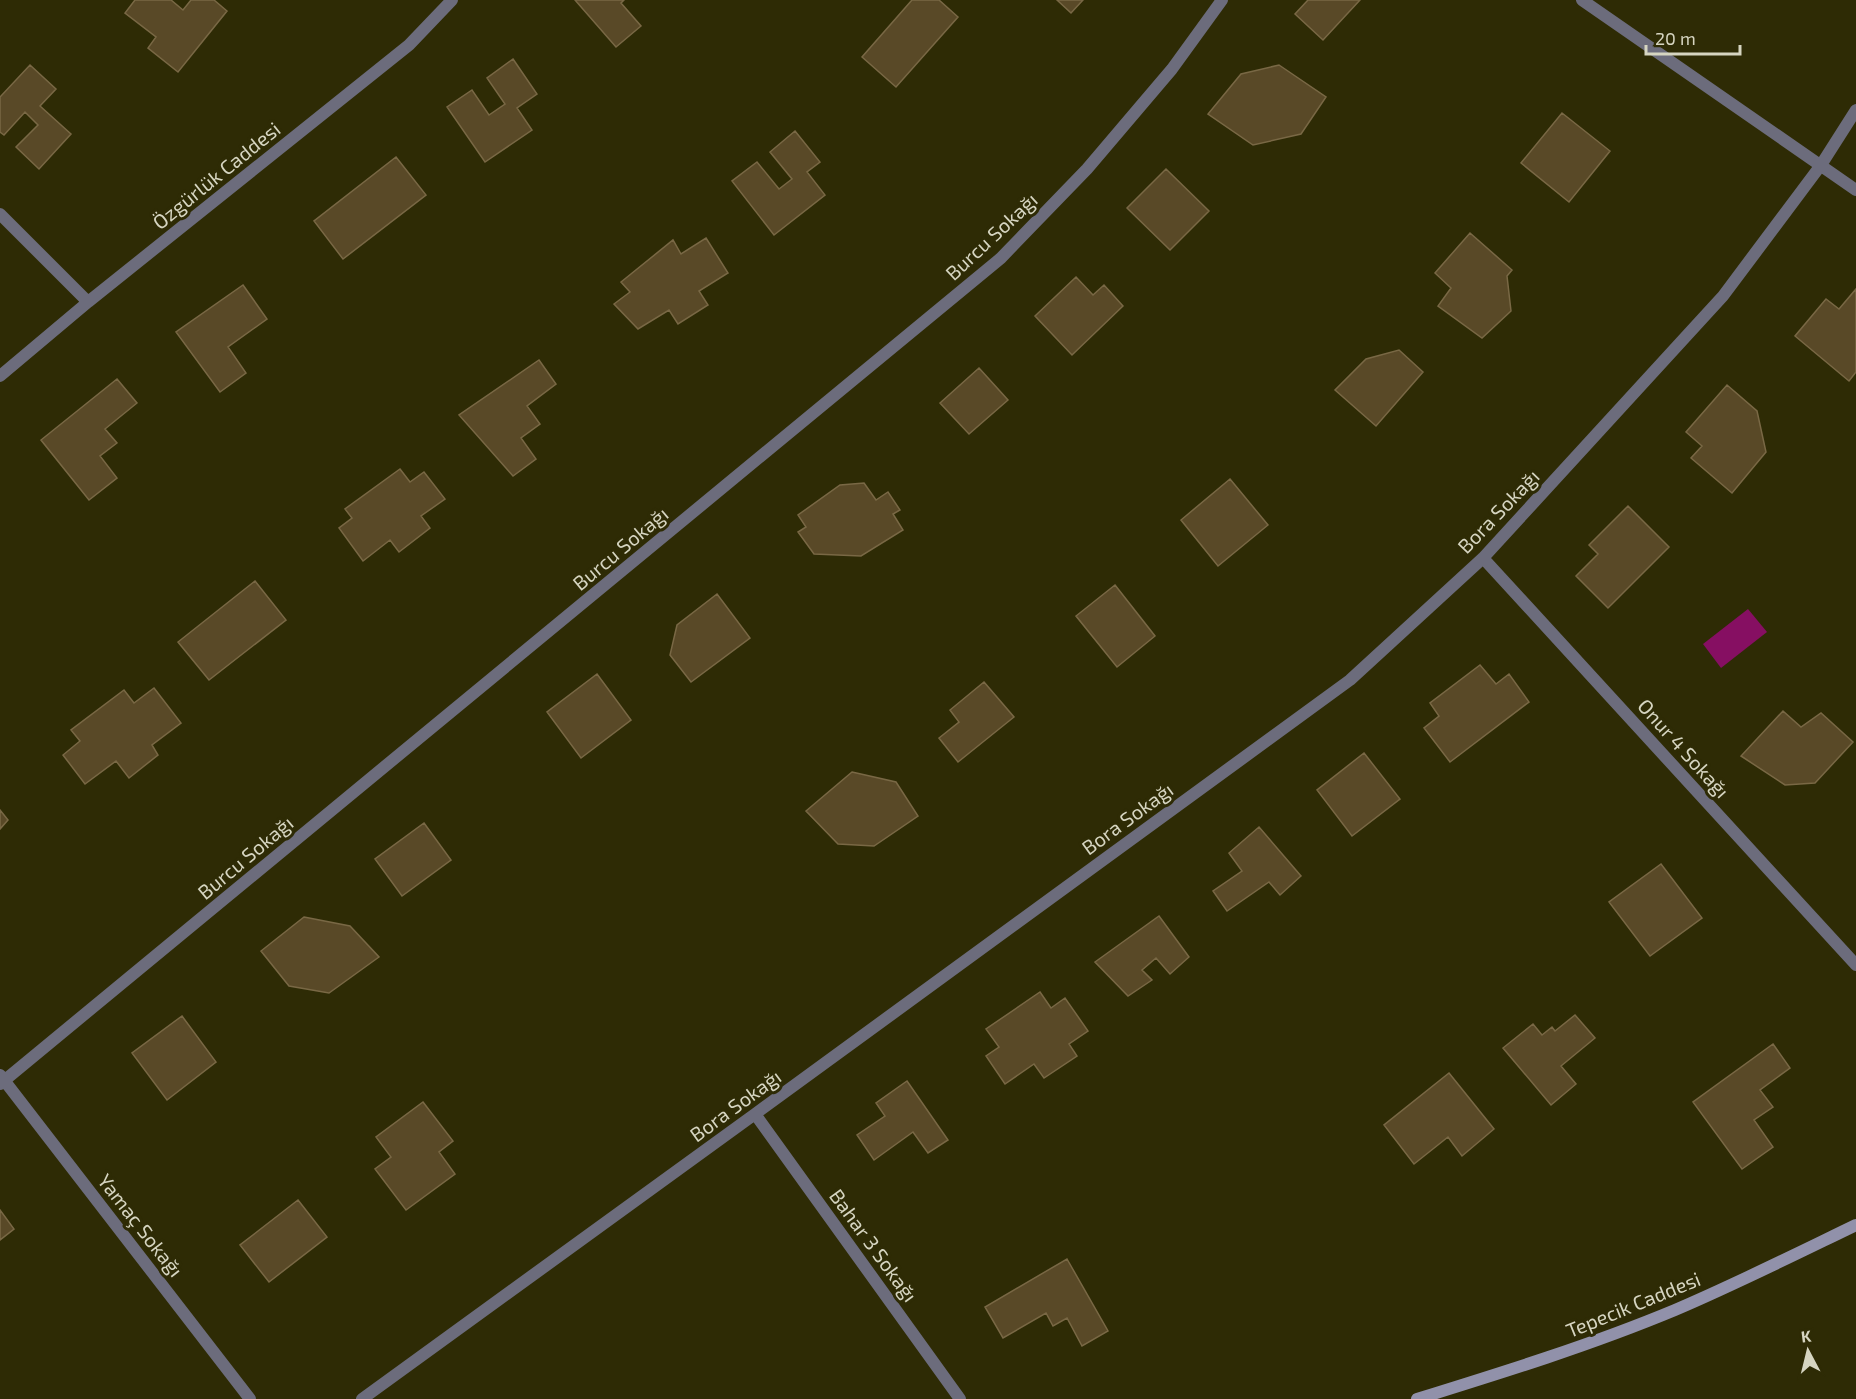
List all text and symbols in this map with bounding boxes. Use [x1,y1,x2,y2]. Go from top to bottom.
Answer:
scale bar [1646,18,1740,56]
text: 20 m [1655,27,1696,49]
street label: Özgürlük Caddesi [147,116,285,234]
street label: Burcu Sokağı [940,187,1042,285]
street label: Bora Sokağı [1452,464,1544,558]
street label: Burcu Sokağı [567,501,673,595]
street label: Onur 4 Sokağı [1633,693,1735,803]
street label: Bora Sokağı [1077,777,1177,859]
street label: Burcu Sokağı [192,810,298,904]
street label: Bora Sokağı [685,1064,785,1146]
street label: Yamaç Sokağı [93,1169,189,1282]
street label: Bahar 3 Sokağı [825,1184,923,1306]
street label: Tepecik Caddesi [1562,1266,1704,1342]
north arrow [1778,1321,1838,1381]
text: K [1800,1325,1813,1346]

